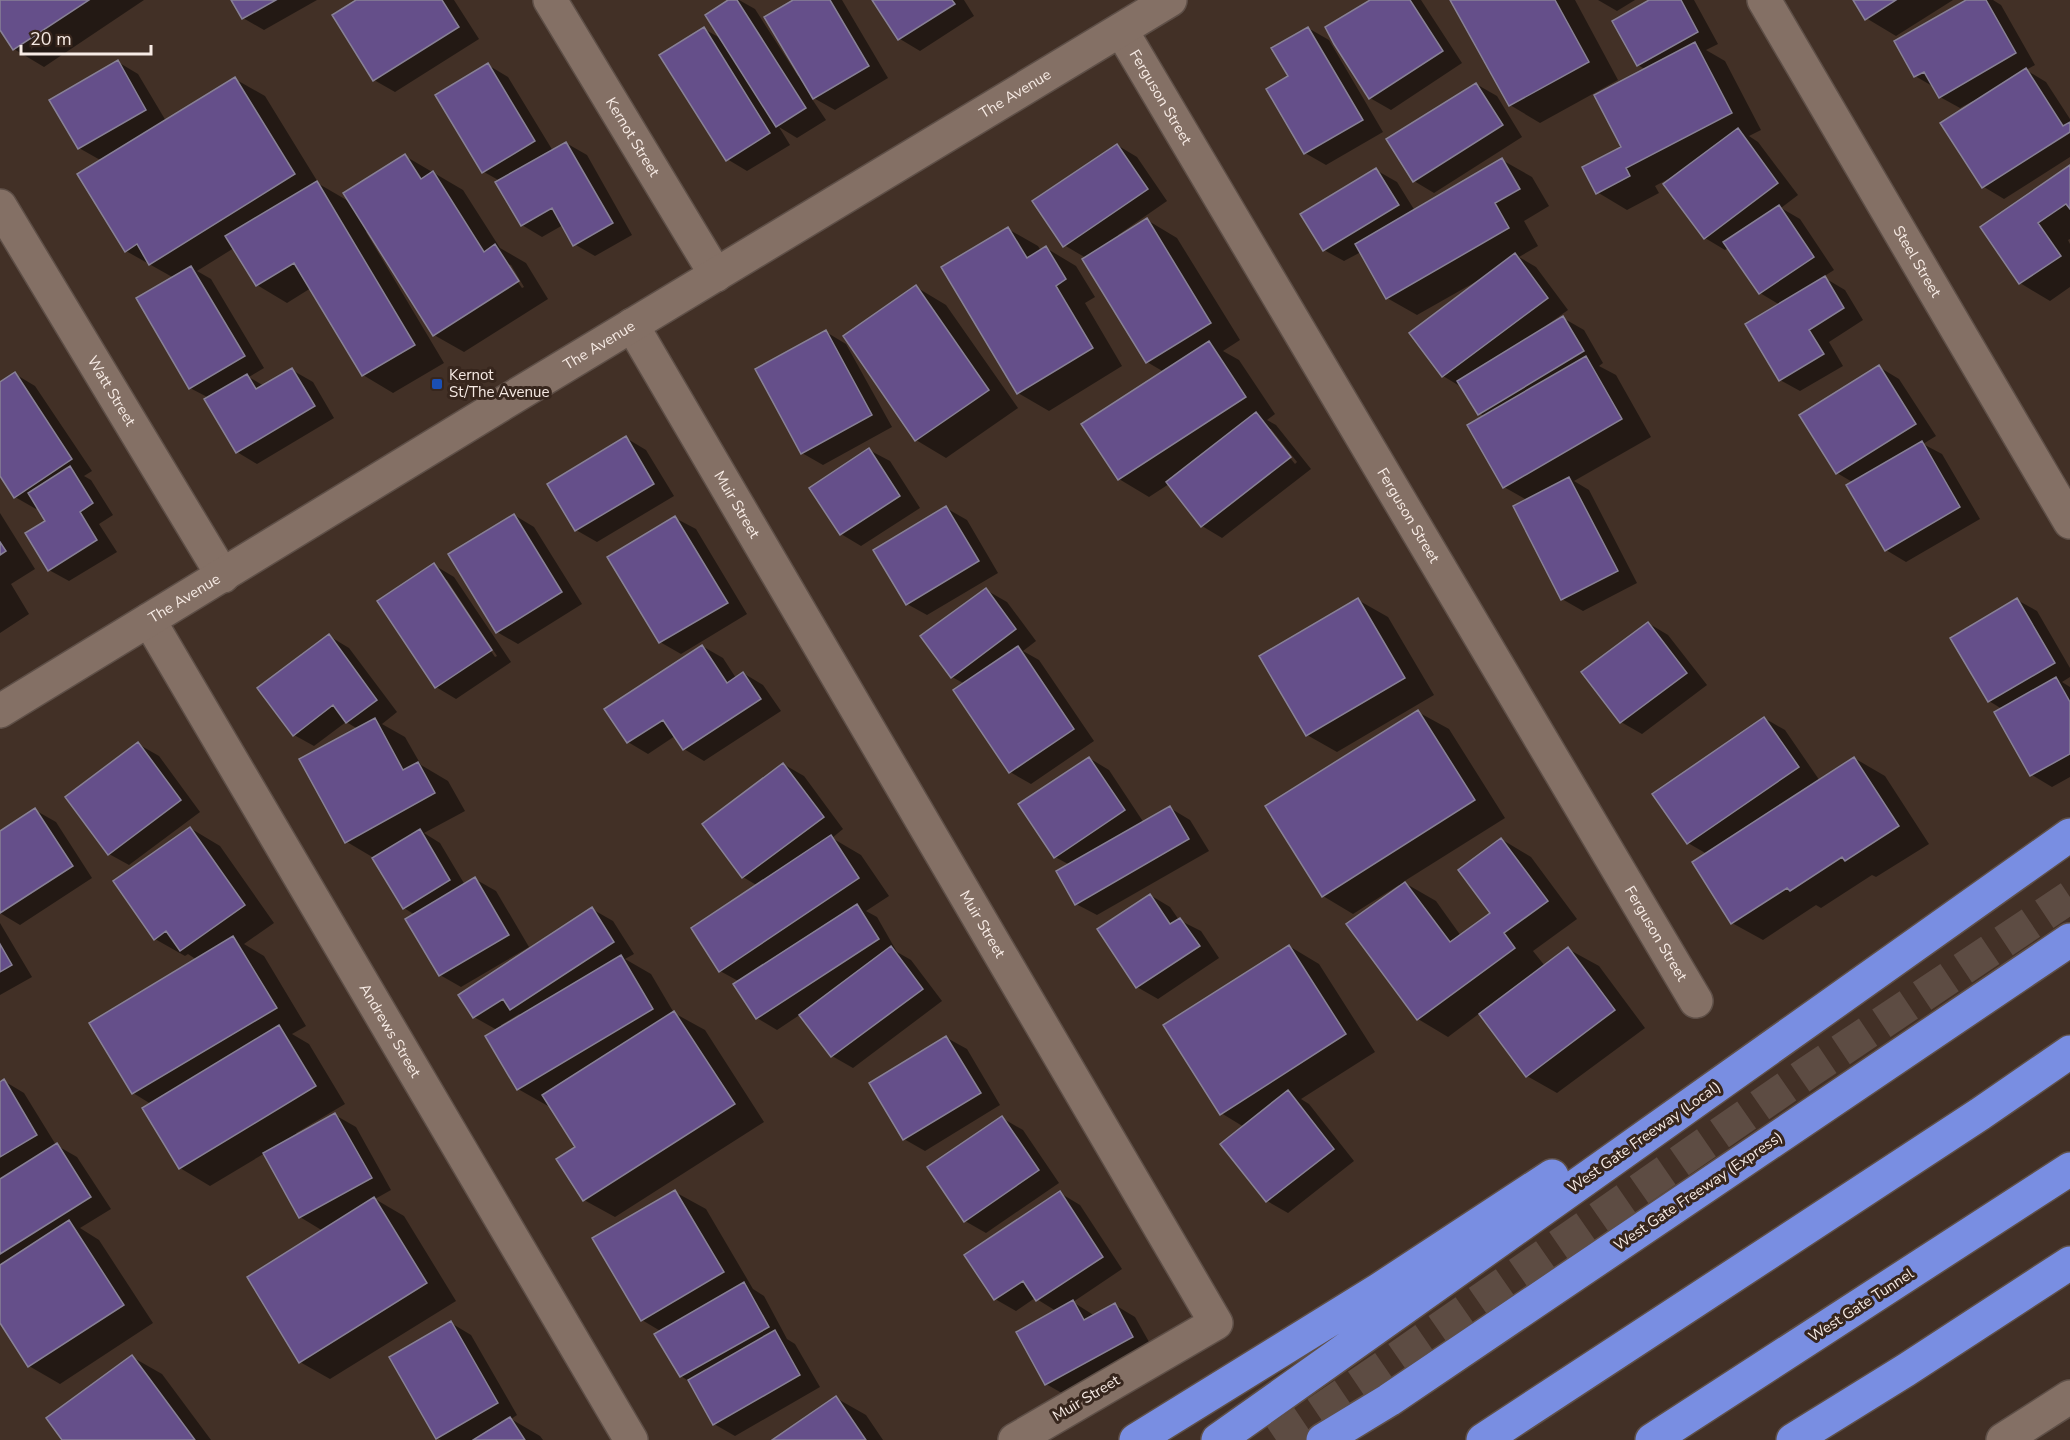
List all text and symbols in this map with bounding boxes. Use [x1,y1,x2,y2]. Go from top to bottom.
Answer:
scale bar [21,18,152,56]
text: 20 m [30,27,72,51]
street label: Ferguson Street [1125,46,1197,149]
street label: The Avenue [975,64,1055,123]
street label: Kernot Street [601,94,665,181]
street label: Steel Street [1888,222,1946,301]
street label: The Avenue [560,316,639,375]
street label: Watt Street [83,352,141,431]
place label: Kernot St/The Avenue [449,365,549,402]
marker: Kernot St/The Avenue [430,377,444,391]
street label: Ferguson Street [1372,464,1445,567]
street label: Muir Street [709,467,765,543]
street label: The Avenue [145,569,224,628]
street label: Ferguson Street [1620,882,1692,985]
street label: Muir Street [955,887,1010,962]
street label: Andrews Street [355,980,426,1082]
street label: West Gate Freeway (Local) [1564,1076,1724,1198]
street label: West Gate Freeway (Express) [1610,1127,1786,1255]
street label: West Gate Tunnel [1805,1263,1918,1346]
street label: Muir Street [1049,1370,1124,1426]

